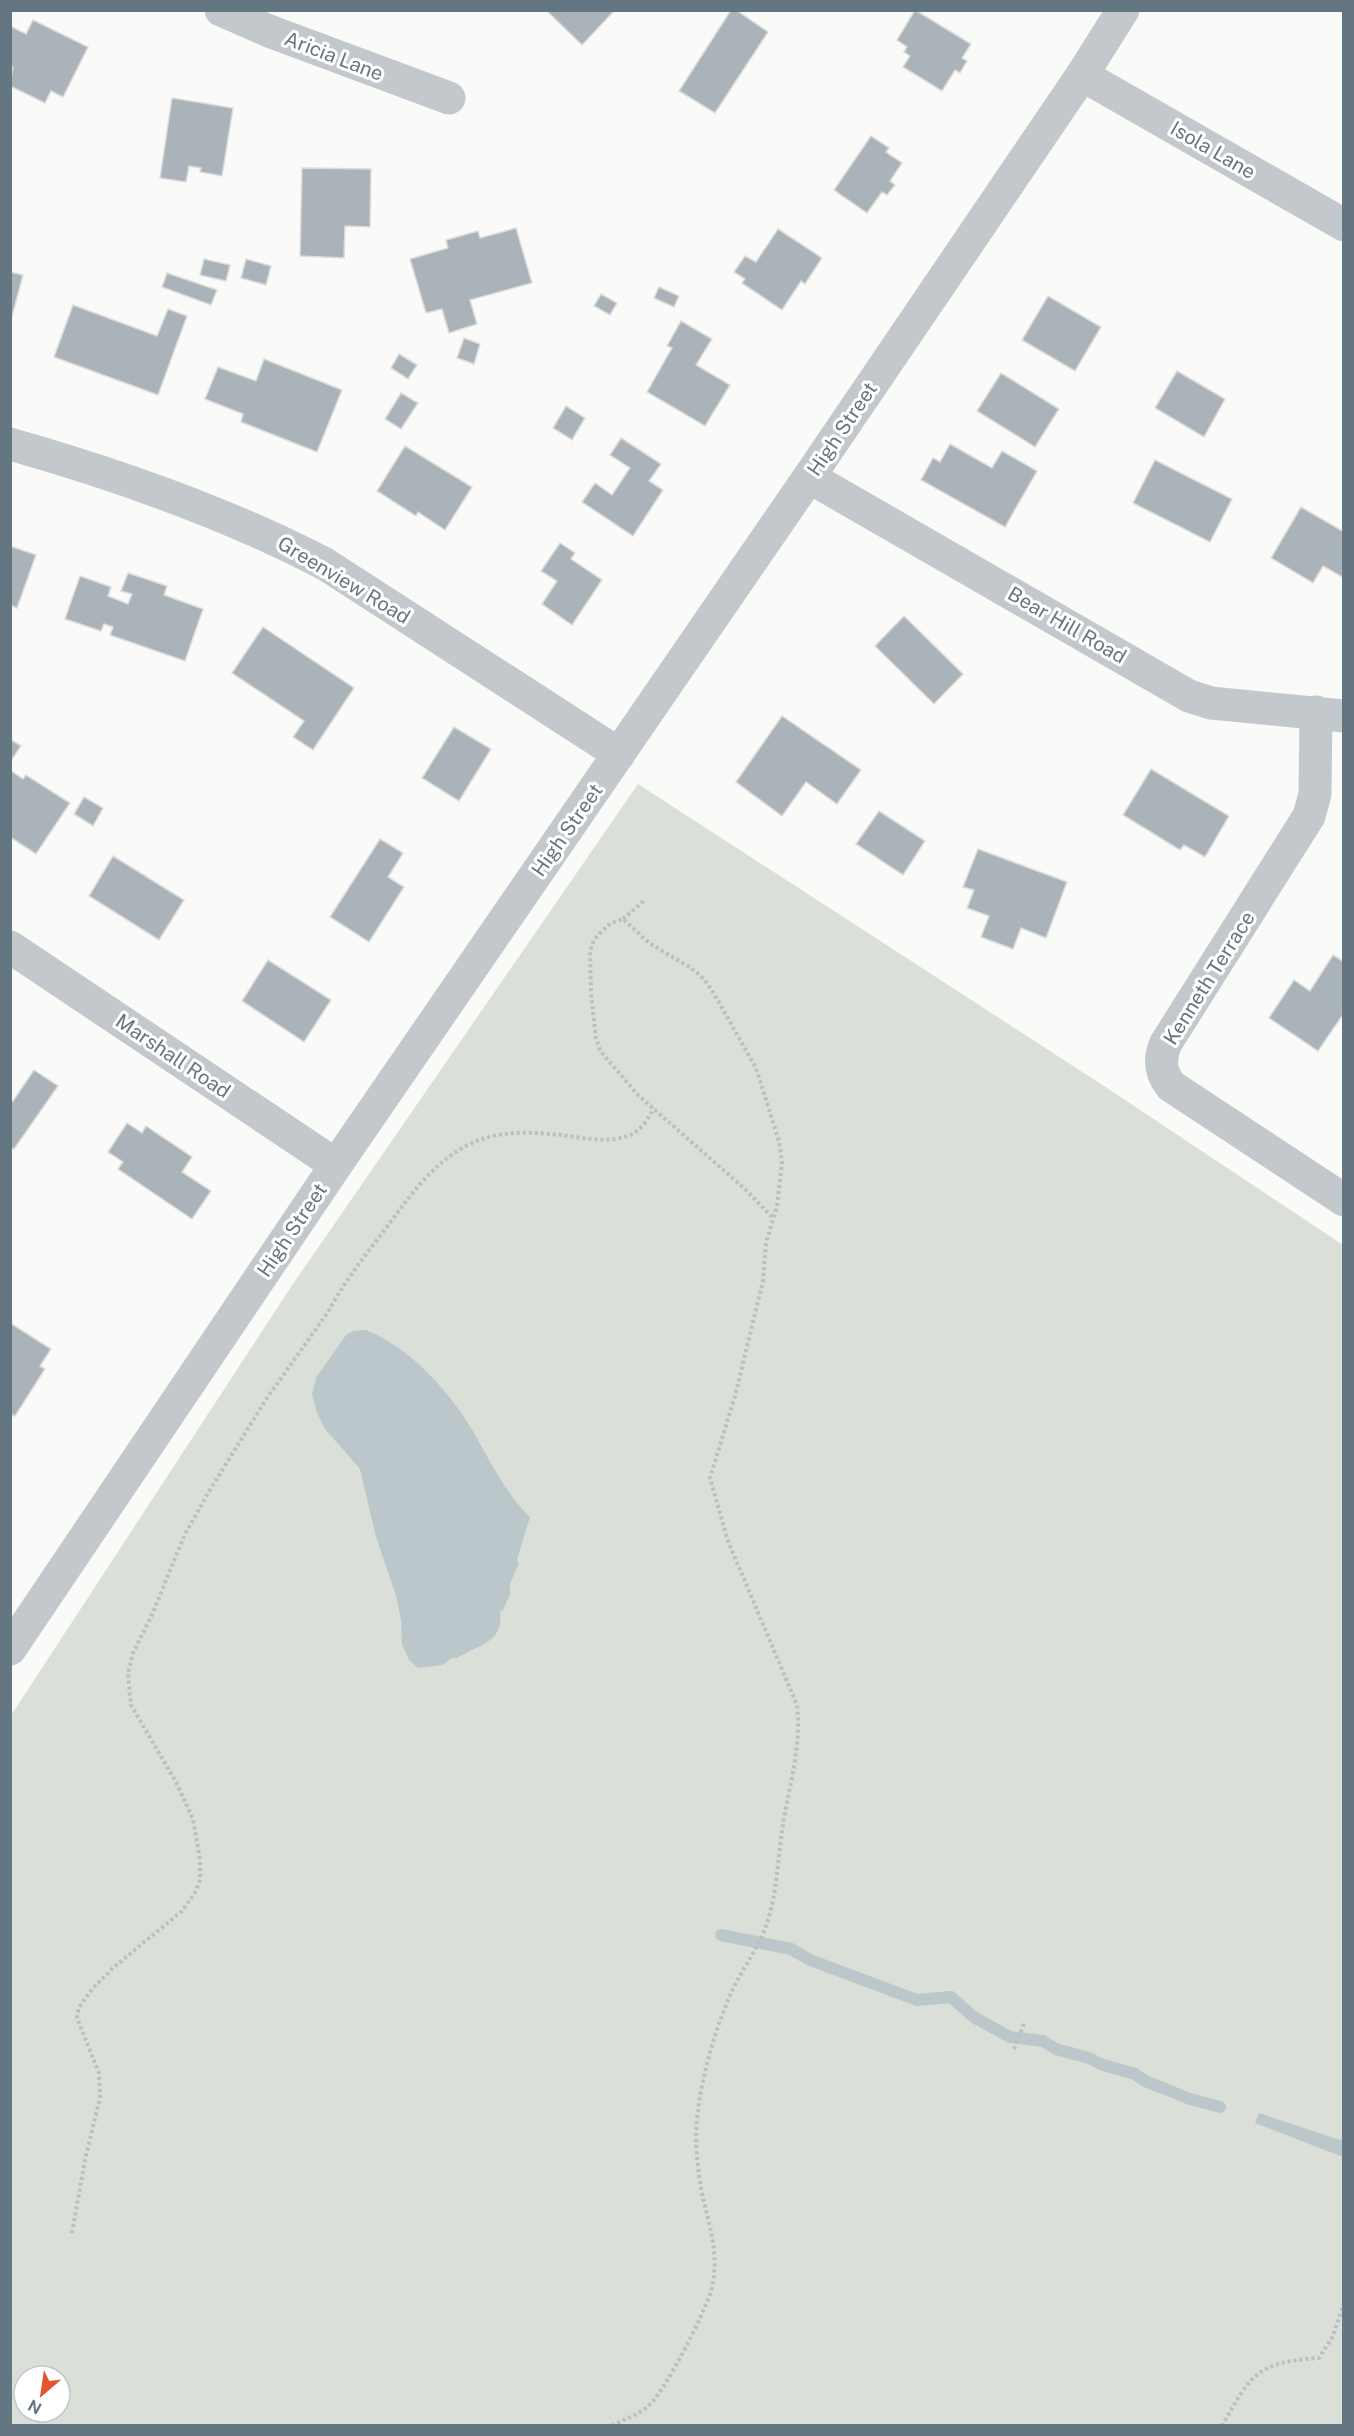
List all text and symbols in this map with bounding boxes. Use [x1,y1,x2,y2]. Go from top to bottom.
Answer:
street label: Aricia Lane [281,26,387,86]
street label: Isola Lane [1166,116,1260,184]
street label: High Street [802,378,882,480]
street label: Greenview Road [273,531,415,629]
street label: Bear Hill Road [1003,581,1131,669]
street label: High Street [526,779,608,881]
street label: Kenneth Terrace [1158,907,1260,1049]
street label: Marshall Road [111,1009,235,1103]
street label: High Street [252,1179,332,1281]
north arrow [12,2364,72,2424]
text: N [25,2395,45,2418]

